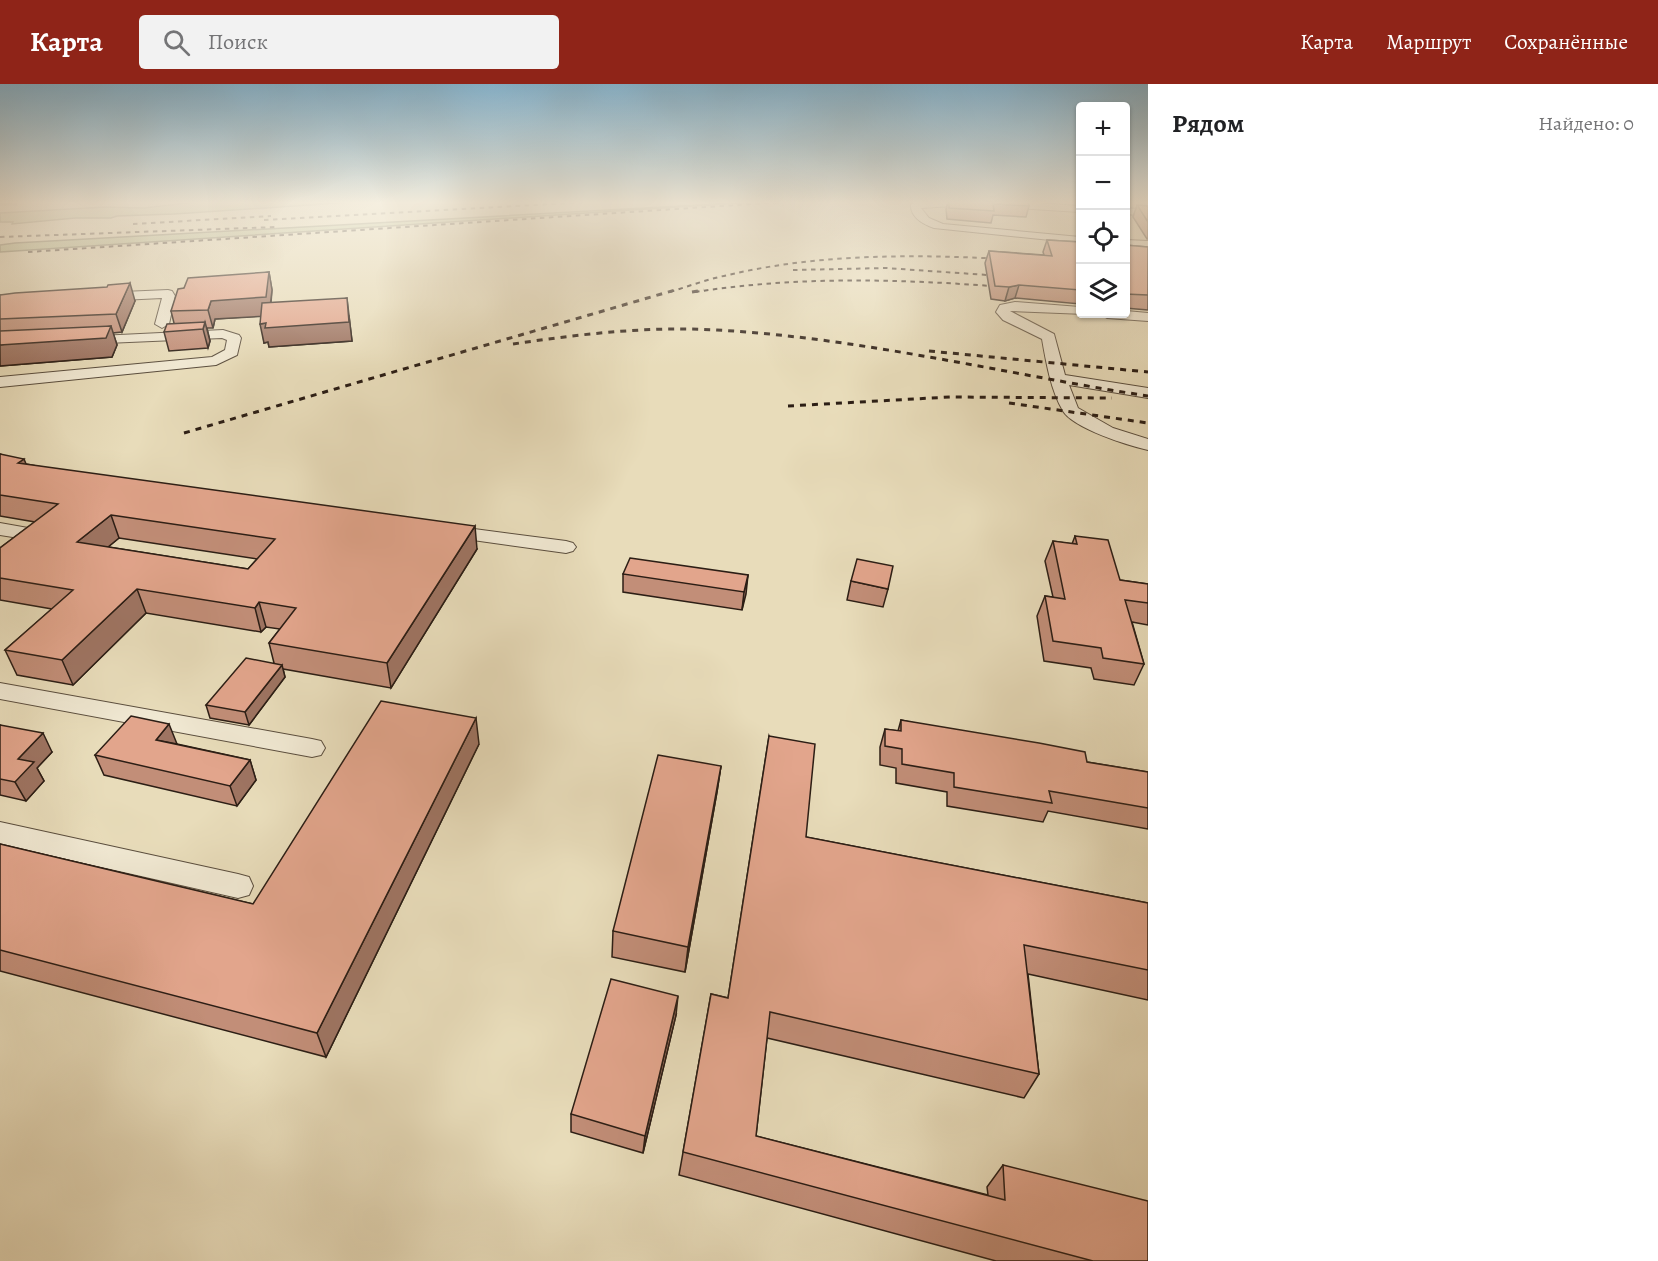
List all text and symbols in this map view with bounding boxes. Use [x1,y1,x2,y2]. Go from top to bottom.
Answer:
search box [139,15,559,69]
text: Карта [30,23,103,61]
icon: search [160,26,193,59]
text: Поиск [208,27,268,57]
text: Карта [1300,28,1353,56]
text: Маршрут [1386,28,1471,56]
text: Сохранённые [1504,28,1628,56]
map controls [1076,102,1130,318]
button: + [1076,102,1130,156]
text: Рядом [1172,106,1244,141]
text: Найдено: 0 [1538,110,1634,137]
button: − [1076,156,1130,210]
button: locate [1076,210,1130,264]
button: layers [1076,264,1130,318]

